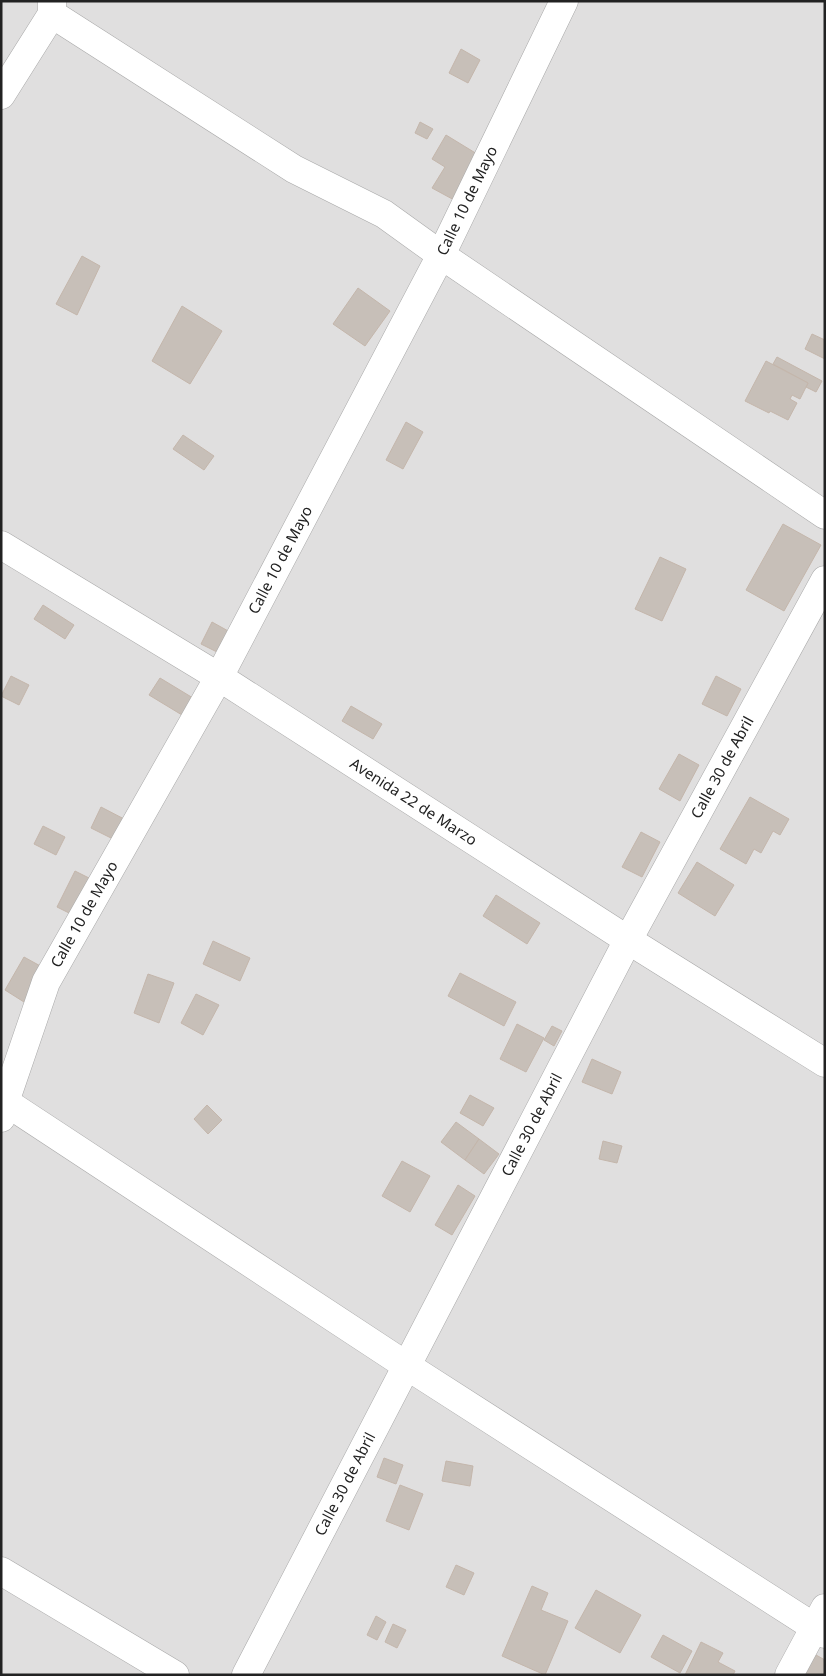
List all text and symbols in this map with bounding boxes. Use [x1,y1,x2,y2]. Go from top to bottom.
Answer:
street label: Calle 10 de Mayo [431,142,501,259]
street label: Calle 10 de Mayo [243,502,316,617]
street label: Calle 30 de Abril [686,712,758,822]
street label: Avenida 22 de Marzo [347,753,481,849]
street label: Calle 10 de Mayo [45,857,122,971]
street label: Calle 30 de Abril [496,1069,566,1179]
street label: Calle 30 de Abril [309,1429,379,1539]

